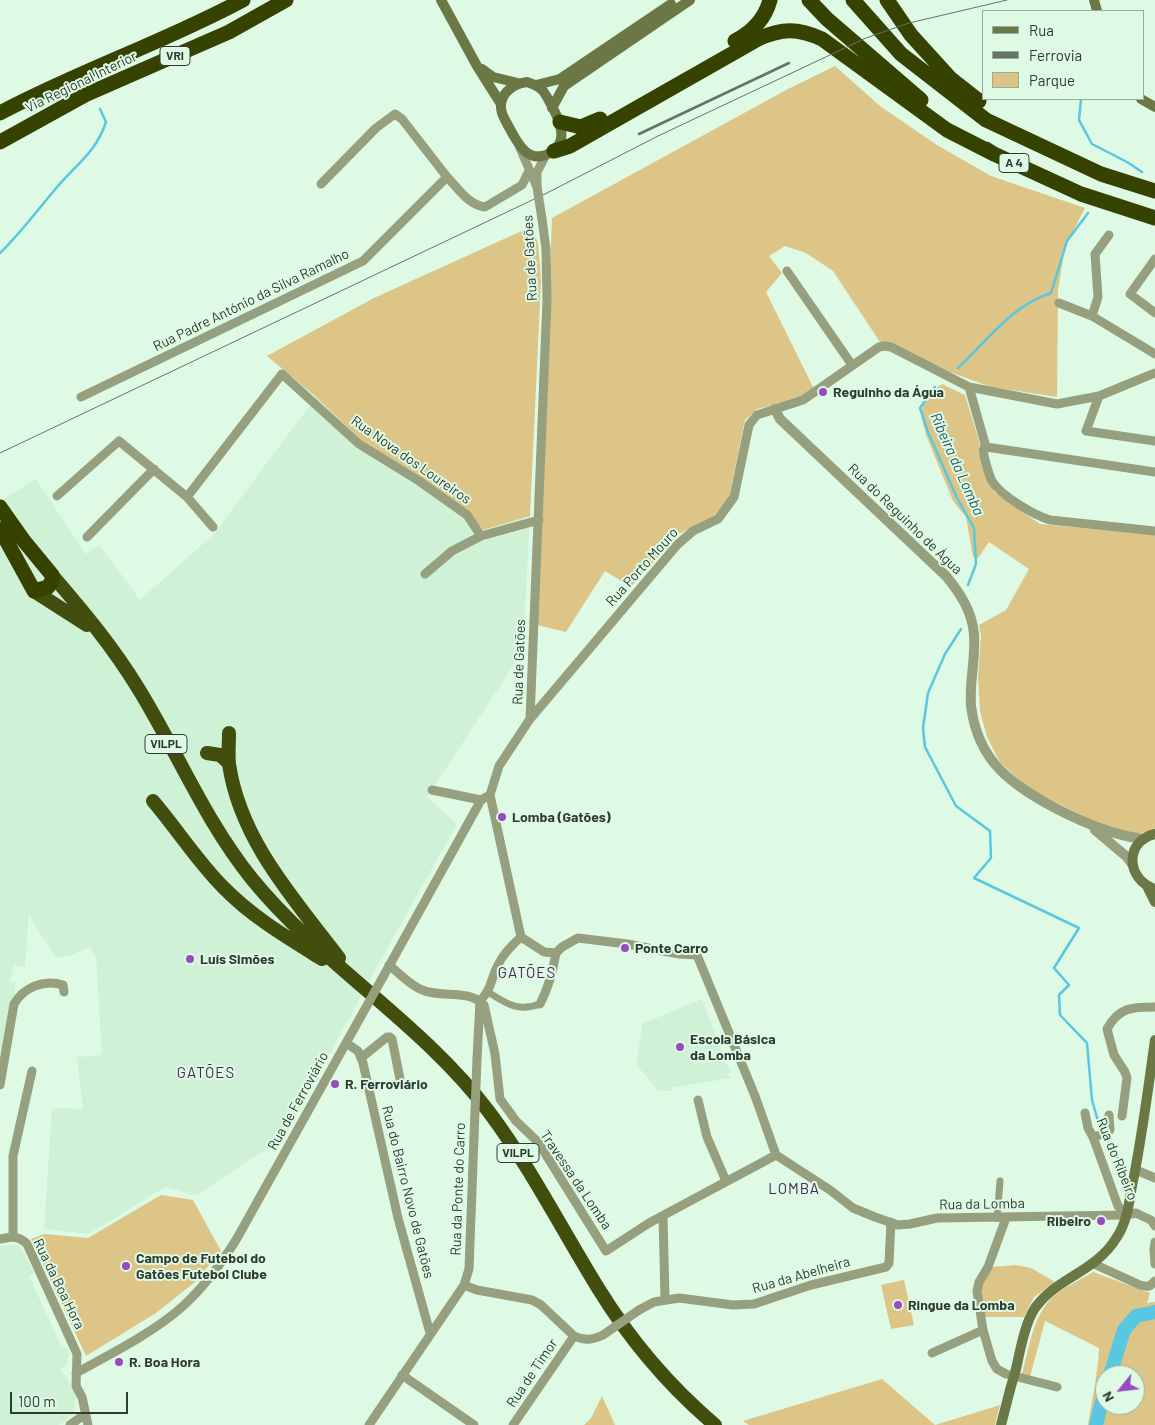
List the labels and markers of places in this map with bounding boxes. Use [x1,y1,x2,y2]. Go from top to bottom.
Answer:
place label: Reguinho da Água [833,384,944,400]
marker: Reguinho da Água [817,386,829,398]
place label: Lomba (Gatões) [512,809,611,825]
marker: Lomba (Gatões) [496,811,508,823]
place label: Ponte Carro [635,940,708,956]
marker: Ponte Carro [619,942,631,954]
place label: Luís Simões [200,951,275,967]
marker: Luís Simões [184,953,196,965]
place label: Escola Básica da Lomba [690,1031,776,1064]
marker: Escola Básica da Lomba [674,1041,686,1053]
place label: R. Ferroviário [345,1076,428,1092]
marker: R. Ferroviário [329,1078,341,1090]
place label: Ribeiro [1047,1213,1091,1229]
marker: Ribeiro [1095,1215,1107,1227]
place label: Campo de Futebol do Gatões Futebol Clube [136,1250,267,1282]
marker: Campo de Futebol do Gatões Futebol Clube [120,1260,132,1272]
place label: Ringue da Lomba [908,1297,1015,1313]
marker: Ringue da Lomba [892,1299,904,1311]
place label: R. Boa Hora [129,1354,200,1370]
marker: R. Boa Hora [113,1356,125,1368]

